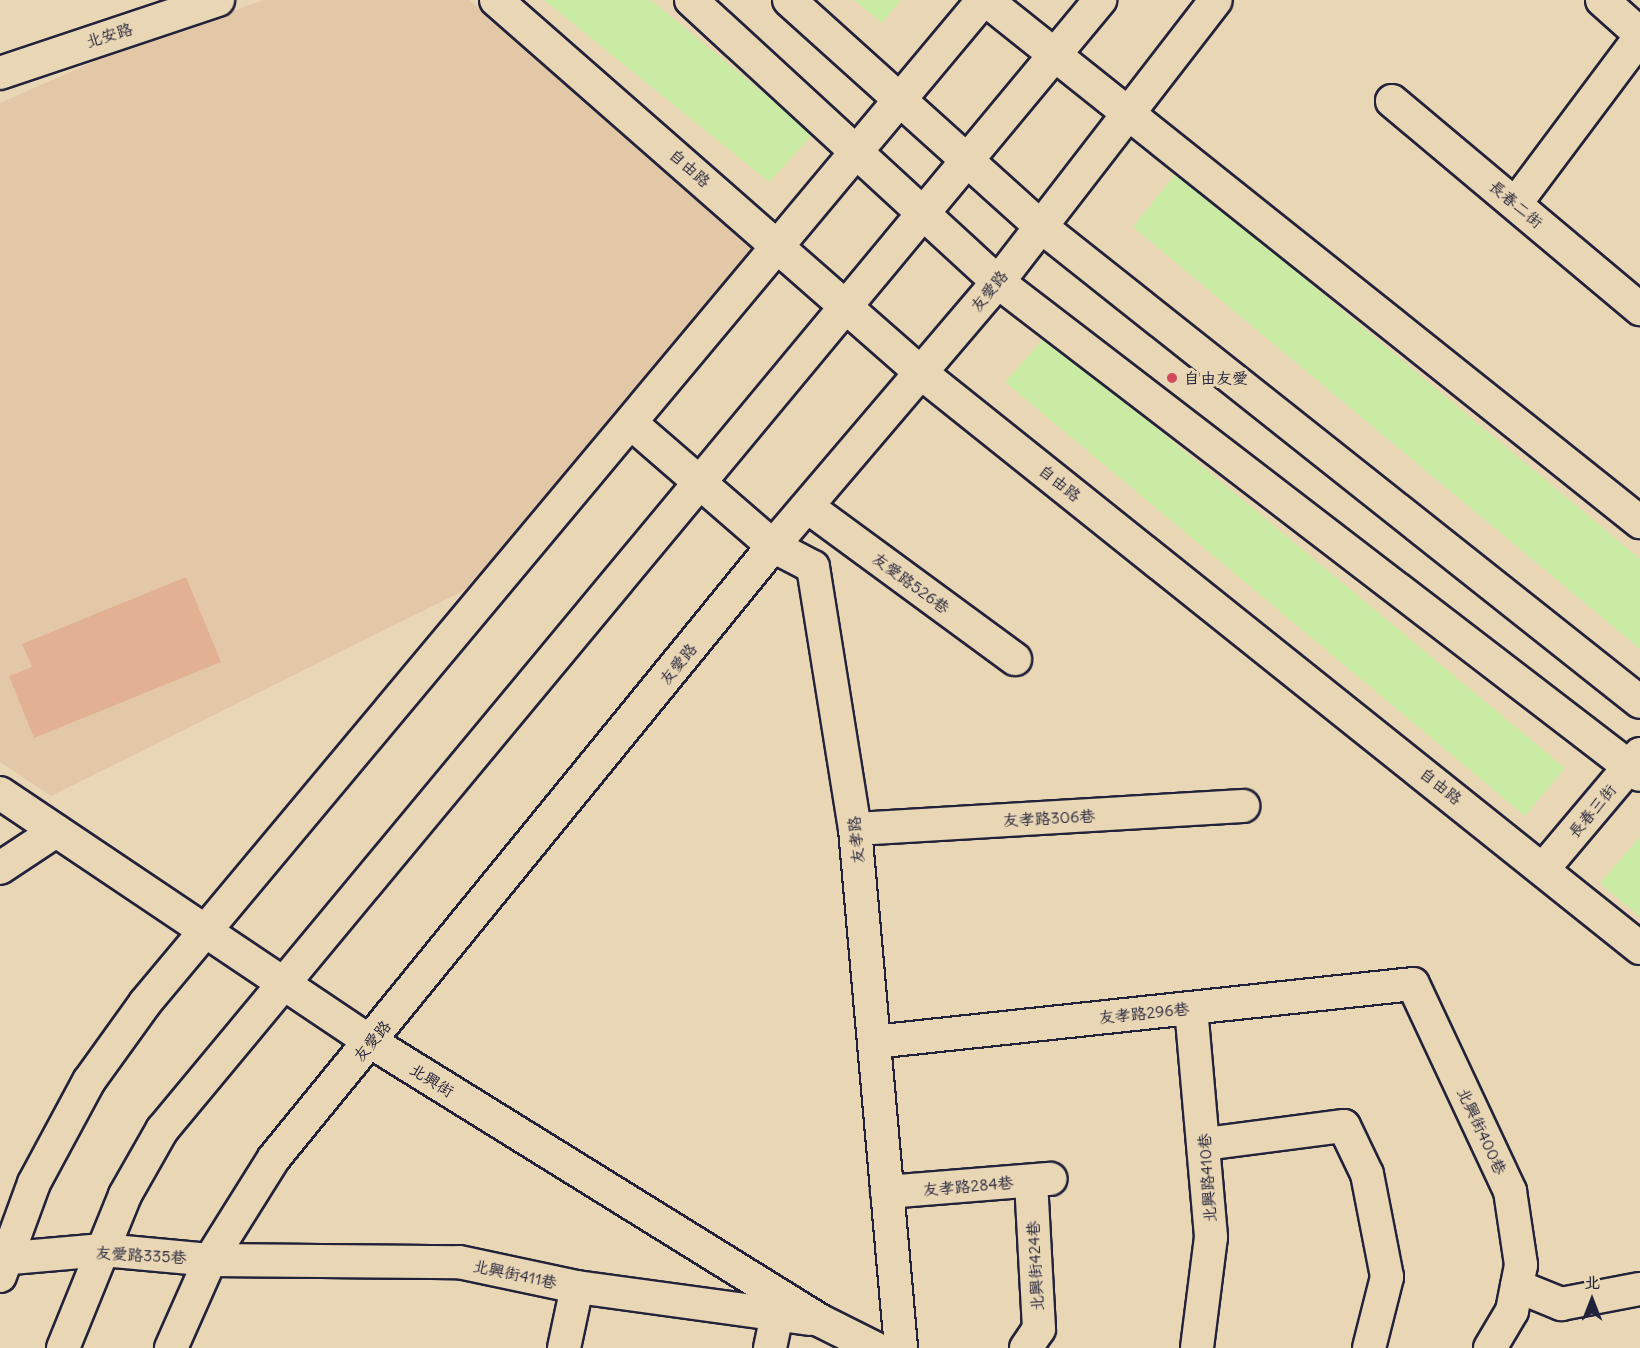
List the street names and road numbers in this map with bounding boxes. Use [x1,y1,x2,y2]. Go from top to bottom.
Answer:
street label: 北安路 [83,19,135,51]
street label: 自由路 [666,145,714,191]
street label: 長春二街 [1485,176,1547,232]
street label: 友愛路 [966,266,1012,316]
street label: 自由路 [1035,461,1085,505]
street label: 友愛路526巷 [868,548,954,618]
street label: 友愛路 [655,639,701,689]
street label: 自由路 [1416,764,1466,808]
street label: 長春三街 [1564,780,1620,842]
street label: 友孝路306巷 [1002,806,1096,830]
street label: 友孝路 [844,815,868,865]
street label: 友孝路296巷 [1098,999,1190,1027]
street label: 友愛路 [349,1016,395,1066]
street label: 北興街 [407,1059,457,1101]
street label: 北興街400巷 [1453,1084,1511,1178]
street label: 北興路410巷 [1194,1132,1220,1224]
street label: 友孝路284巷 [922,1172,1014,1200]
street label: 北興街424巷 [1023,1220,1047,1312]
street label: 友愛路335巷 [95,1243,187,1267]
street label: 北興街411巷 [471,1256,559,1292]

